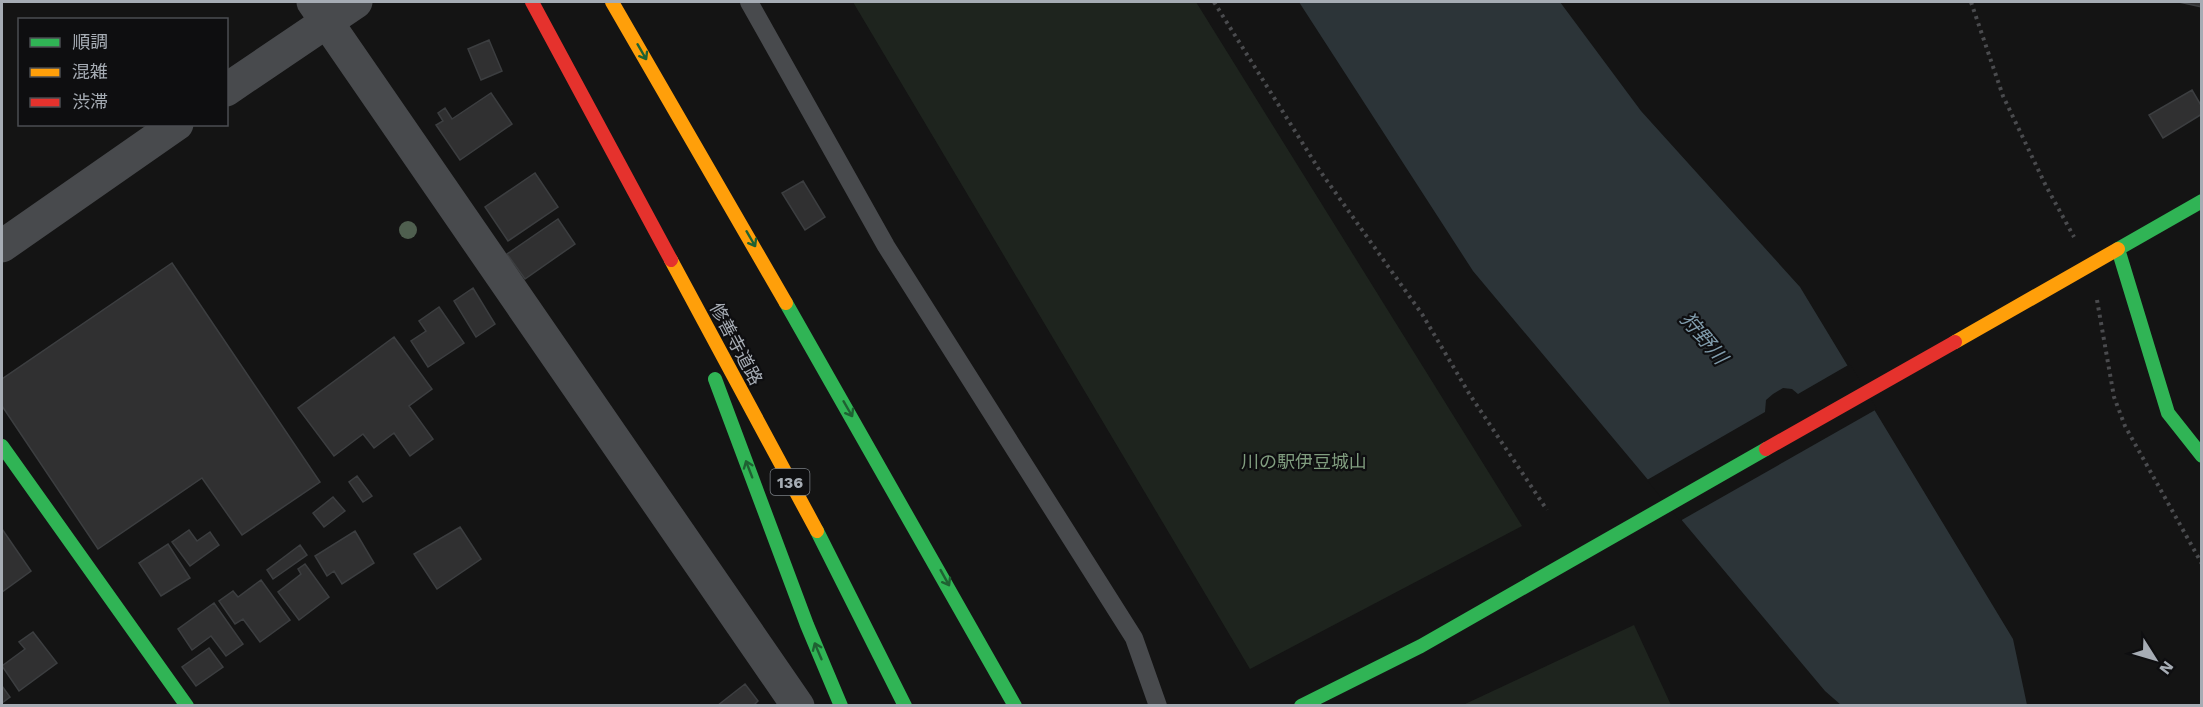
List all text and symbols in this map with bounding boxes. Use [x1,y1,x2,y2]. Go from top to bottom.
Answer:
legend [18,18,228,126]
text: 順調 [72,31,108,52]
one-way arrow [636,43,648,60]
text: 混雑 [72,61,108,82]
text: 渋滞 [72,91,108,112]
one-way arrow [745,230,757,247]
street label: 修善寺道路 [706,299,767,388]
water label: 狩野川 [1676,307,1734,370]
one-way arrow [843,399,854,417]
park label: 川の駅伊豆城山 [1241,451,1367,472]
one-way arrow [742,460,753,479]
road number: 136 [770,469,810,495]
one-way arrow [939,569,951,586]
north arrow [2125,629,2185,689]
one-way arrow [812,643,823,661]
text: N [2155,657,2178,678]

